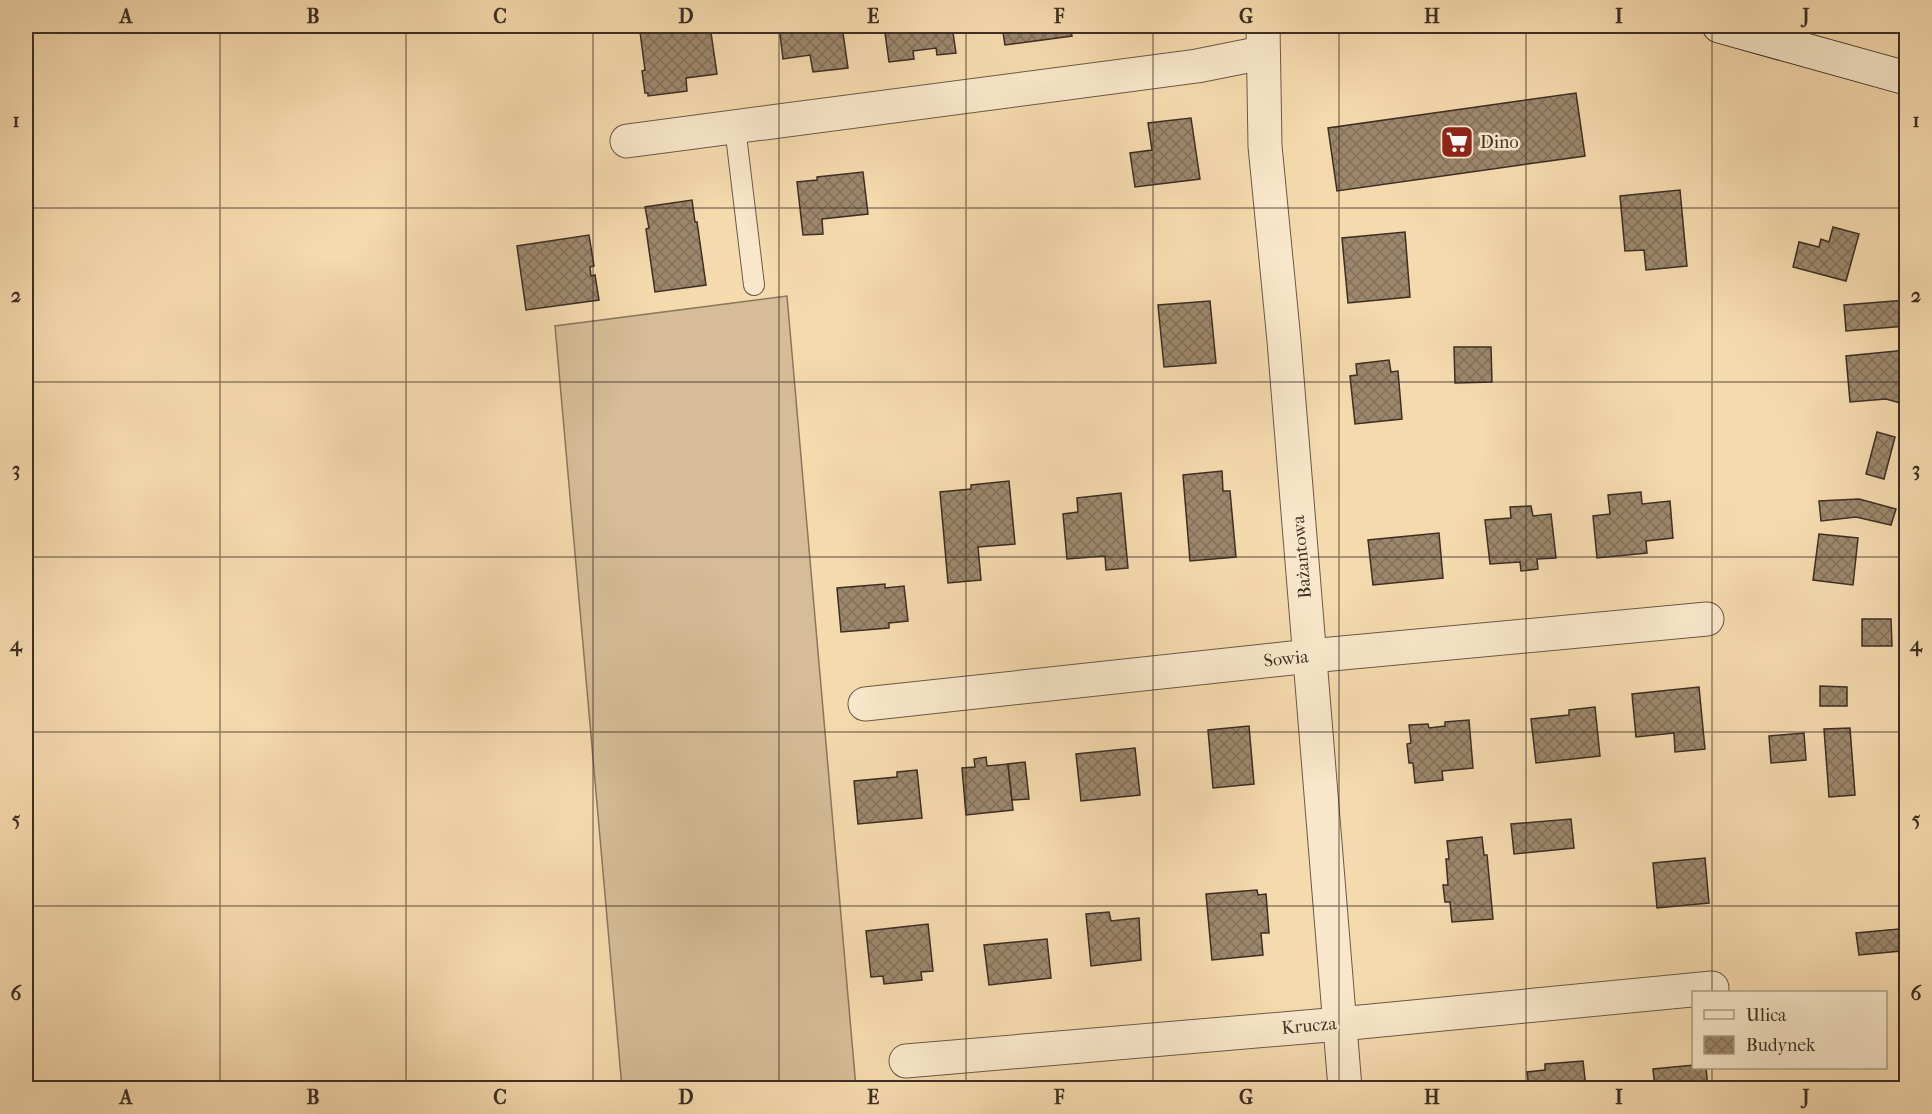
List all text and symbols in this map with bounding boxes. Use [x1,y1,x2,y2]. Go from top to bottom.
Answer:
text: A [118,5,134,28]
text: B [306,5,320,28]
text: C [493,5,507,28]
text: D [678,5,694,28]
text: E [867,5,879,28]
text: F [1053,5,1065,28]
text: G [1239,5,1253,28]
text: H [1424,5,1440,28]
text: I [1615,5,1623,28]
text: J [1800,5,1810,28]
text: 1 [12,109,20,132]
text: 1 [1912,109,1920,132]
supermarket icon: Dino [1439,124,1475,160]
place label: Dino [1480,132,1519,153]
text: 2 [11,284,21,307]
text: 2 [1911,284,1921,307]
text: 3 [12,458,20,481]
text: 3 [1912,458,1920,481]
street label: Bażantowa [1288,514,1316,599]
text: 4 [9,633,23,657]
text: 4 [1909,633,1923,657]
street label: Sowia [1262,646,1310,672]
text: 5 [12,808,21,831]
text: 5 [1912,808,1921,831]
text: 6 [11,982,23,1005]
text: 6 [1911,982,1923,1005]
legend [1692,991,1887,1069]
text: Ulica [1746,1005,1787,1026]
street label: Krucza [1281,1013,1338,1039]
text: Budynek [1746,1035,1816,1056]
text: A [118,1086,134,1109]
text: B [306,1086,320,1109]
text: C [493,1086,507,1109]
text: D [678,1086,694,1109]
text: E [867,1086,879,1109]
text: F [1053,1086,1065,1109]
text: G [1239,1086,1253,1109]
text: H [1424,1086,1440,1109]
text: I [1615,1086,1623,1109]
text: J [1800,1086,1810,1109]

